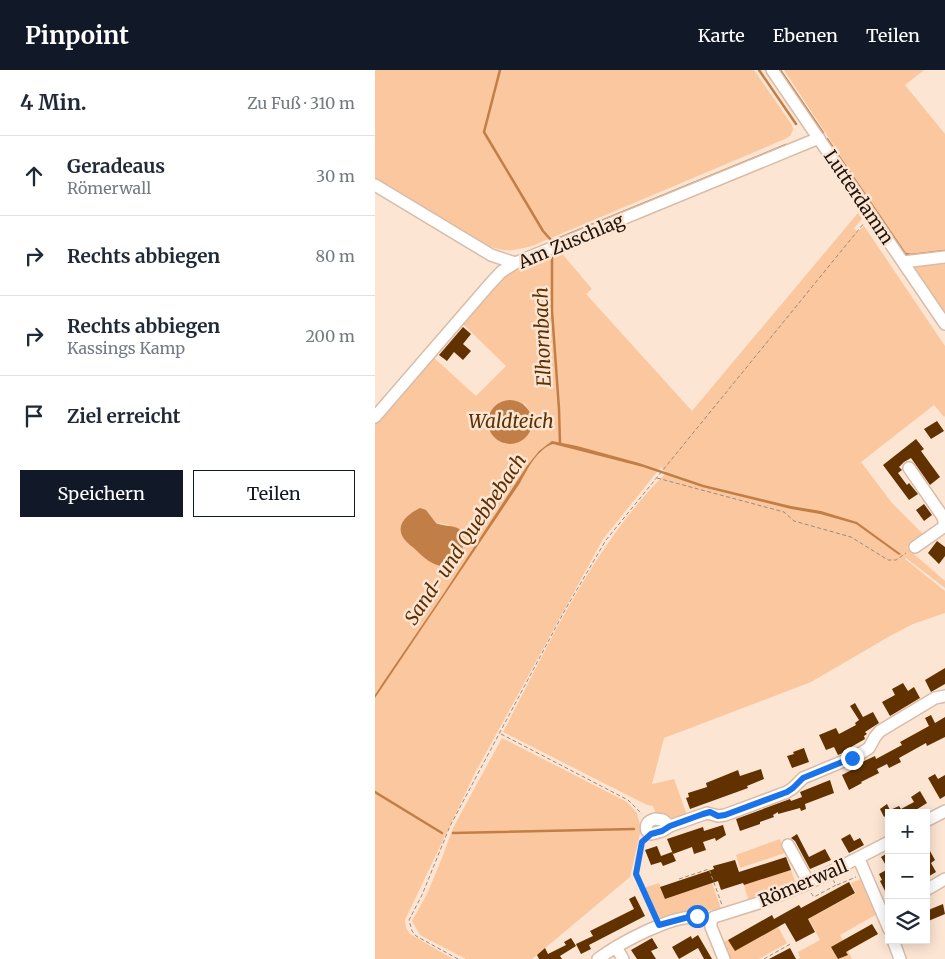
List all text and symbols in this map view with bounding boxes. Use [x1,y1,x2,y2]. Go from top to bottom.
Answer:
text: Pinpoint [25,20,129,51]
text: Karte [698,24,745,47]
text: Ebenen [773,24,838,47]
text: Teilen [866,24,920,47]
text: 4 Min. [20,89,87,116]
text: Zu Fuß · 310 m [247,93,355,113]
street label: Lutterdamm [819,145,899,249]
text: Geradeaus [67,154,165,178]
icon: ahead [20,162,48,190]
text: 30 m [316,166,355,186]
text: Römerwall [67,178,151,198]
street label: Am Zuschlag [514,208,628,274]
icon: right [20,242,48,270]
text: Rechts abbiegen [67,244,220,268]
text: 80 m [316,246,355,266]
water label: Elhornbach [528,287,556,387]
text: Rechts abbiegen [67,314,220,338]
icon: right [20,322,48,350]
text: 200 m [305,326,355,346]
text: Kassings Kamp [67,338,185,358]
icon: arrive [20,402,48,430]
text: Ziel erreicht [67,404,180,428]
water label: Waldteich [468,409,554,433]
water label: Sand- und Quebbebach [399,449,531,629]
button: Speichern [20,470,183,517]
button: Teilen [193,470,355,517]
route end [841,747,864,770]
map controls [885,809,930,944]
button: + [885,809,930,854]
street label: Römerwall [755,854,851,912]
button: − [885,854,930,899]
button: layers [885,899,930,944]
route start [686,905,709,928]

